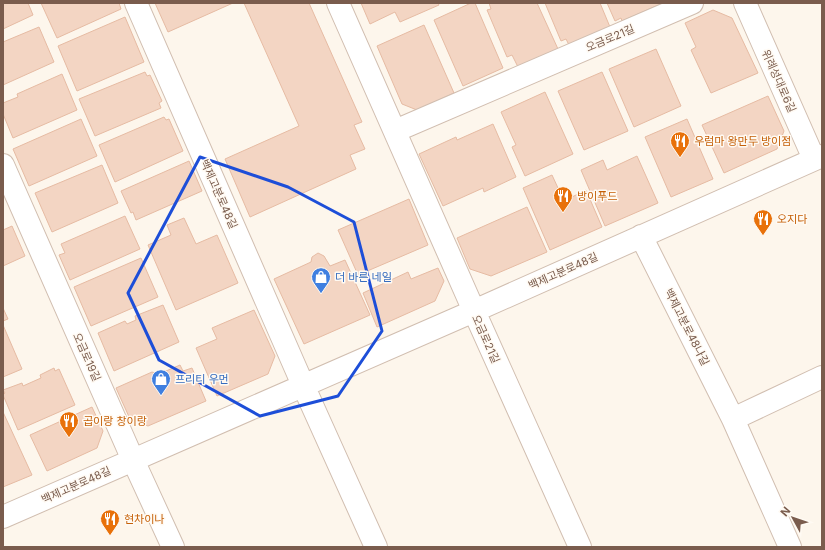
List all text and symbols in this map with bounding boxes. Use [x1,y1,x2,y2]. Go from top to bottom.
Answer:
street label: 오금로21길 [583,21,637,55]
street label: 위례성대로6길 [759,47,799,115]
restaurant icon: 우럼마 왕만두 방이점 [669,130,691,158]
place label: 우럼마 왕만두 방이점 [694,134,791,148]
street label: 백제고분로48길 [197,157,241,231]
restaurant icon: 방이푸드 [552,185,574,213]
place label: 방이푸드 [577,189,617,203]
restaurant icon: 오지다 [752,208,774,236]
place label: 오지다 [777,212,807,226]
street label: 백제고분로48길 [526,249,600,293]
shop icon: 더 바른 네일 [310,266,332,294]
place label: 더 바른 네일 [335,270,392,284]
street label: 백제고분로48나길 [662,286,712,368]
street label: 오금로21길 [469,313,503,365]
street label: 오금로19길 [70,331,104,383]
shop icon: 프리티 우먼 [150,368,172,396]
place label: 프리티 우먼 [175,372,229,386]
restaurant icon: 곱이랑 창이랑 [58,410,80,438]
place label: 곱이랑 창이랑 [83,414,147,428]
street label: 백제고분로48길 [39,463,113,507]
north arrow [773,498,813,538]
text: N [777,504,793,519]
restaurant icon: 현차이나 [99,508,121,536]
place label: 현차이나 [124,512,164,526]

